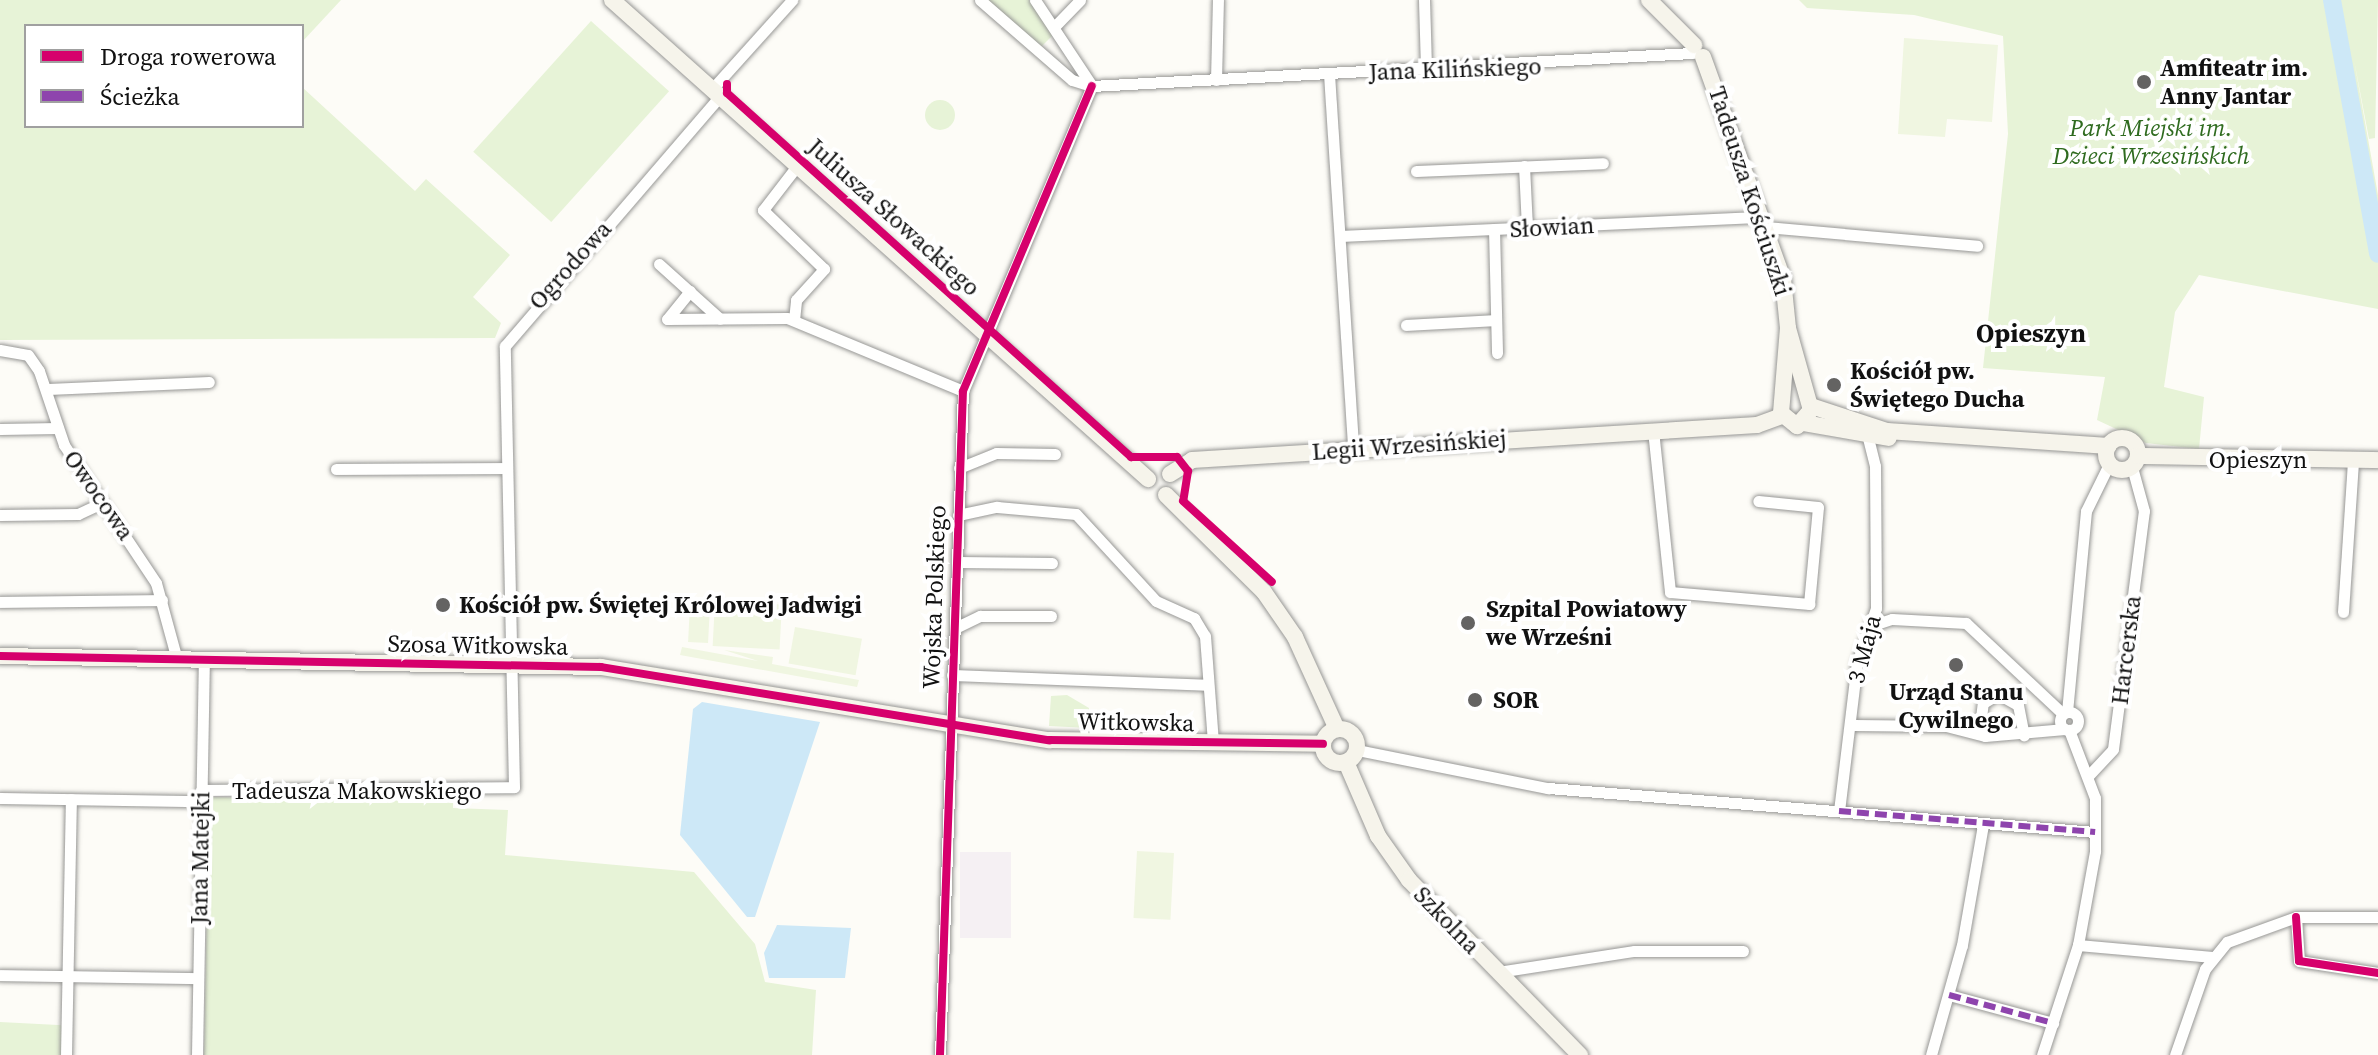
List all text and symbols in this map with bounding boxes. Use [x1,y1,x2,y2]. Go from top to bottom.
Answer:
legend [24,24,304,128]
text: Droga rowerowa [100,40,276,73]
street label: Jana Kilińskiego [1368,52,1542,86]
place label: Amfiteatr im. Anny Jantar [2160,54,2308,110]
marker: Amfiteatr im. Anny Jantar [2135,73,2153,91]
text: Ścieżka [100,80,180,113]
street label: Tadeusza Kościuszki [1703,83,1797,299]
park label: Park Miejski im. Dzieci Wrzesińskich [2053,114,2249,170]
street label: Juliusza Słowackiego [802,132,986,302]
street label: Słowian [1509,210,1595,244]
street label: Ogrodowa [523,215,617,315]
district label: Opieszyn [1976,318,2086,350]
place label: Kościół pw. Świętego Ducha [1850,357,2024,413]
marker: Kościół pw. Świętego Ducha [1825,376,1843,394]
street label: Legii Wrzesińskiej [1310,424,1508,466]
street label: Owocowa [58,445,140,545]
street label: Opieszyn [2209,446,2307,474]
street label: Wojska Polskiego [916,504,952,690]
place label: Kościół pw. Świętej Królowej Jadwigi [459,591,862,619]
street label: Harcerska [2105,594,2147,706]
place label: Szpital Powiatowy we Wrześni [1486,595,1687,651]
marker: Kościół pw. Świętej Królowej Jadwigi [434,596,452,614]
marker: Szpital Powiatowy we Wrześni [1457,612,1479,634]
street label: 3 Maja [1841,612,1887,686]
street label: Szosa Witkowska [387,629,569,661]
marker: Urząd Stanu Cywilnego [1947,656,1965,674]
place label: Urząd Stanu Cywilnego [1889,678,2023,734]
place label: SOR [1493,686,1539,714]
marker: SOR [1464,689,1486,711]
street label: Witkowska [1077,707,1195,737]
street label: Tadeusza Makowskiego [232,777,482,805]
street label: Jana Matejki [184,791,216,925]
street label: Szkolna [1408,880,1486,960]

